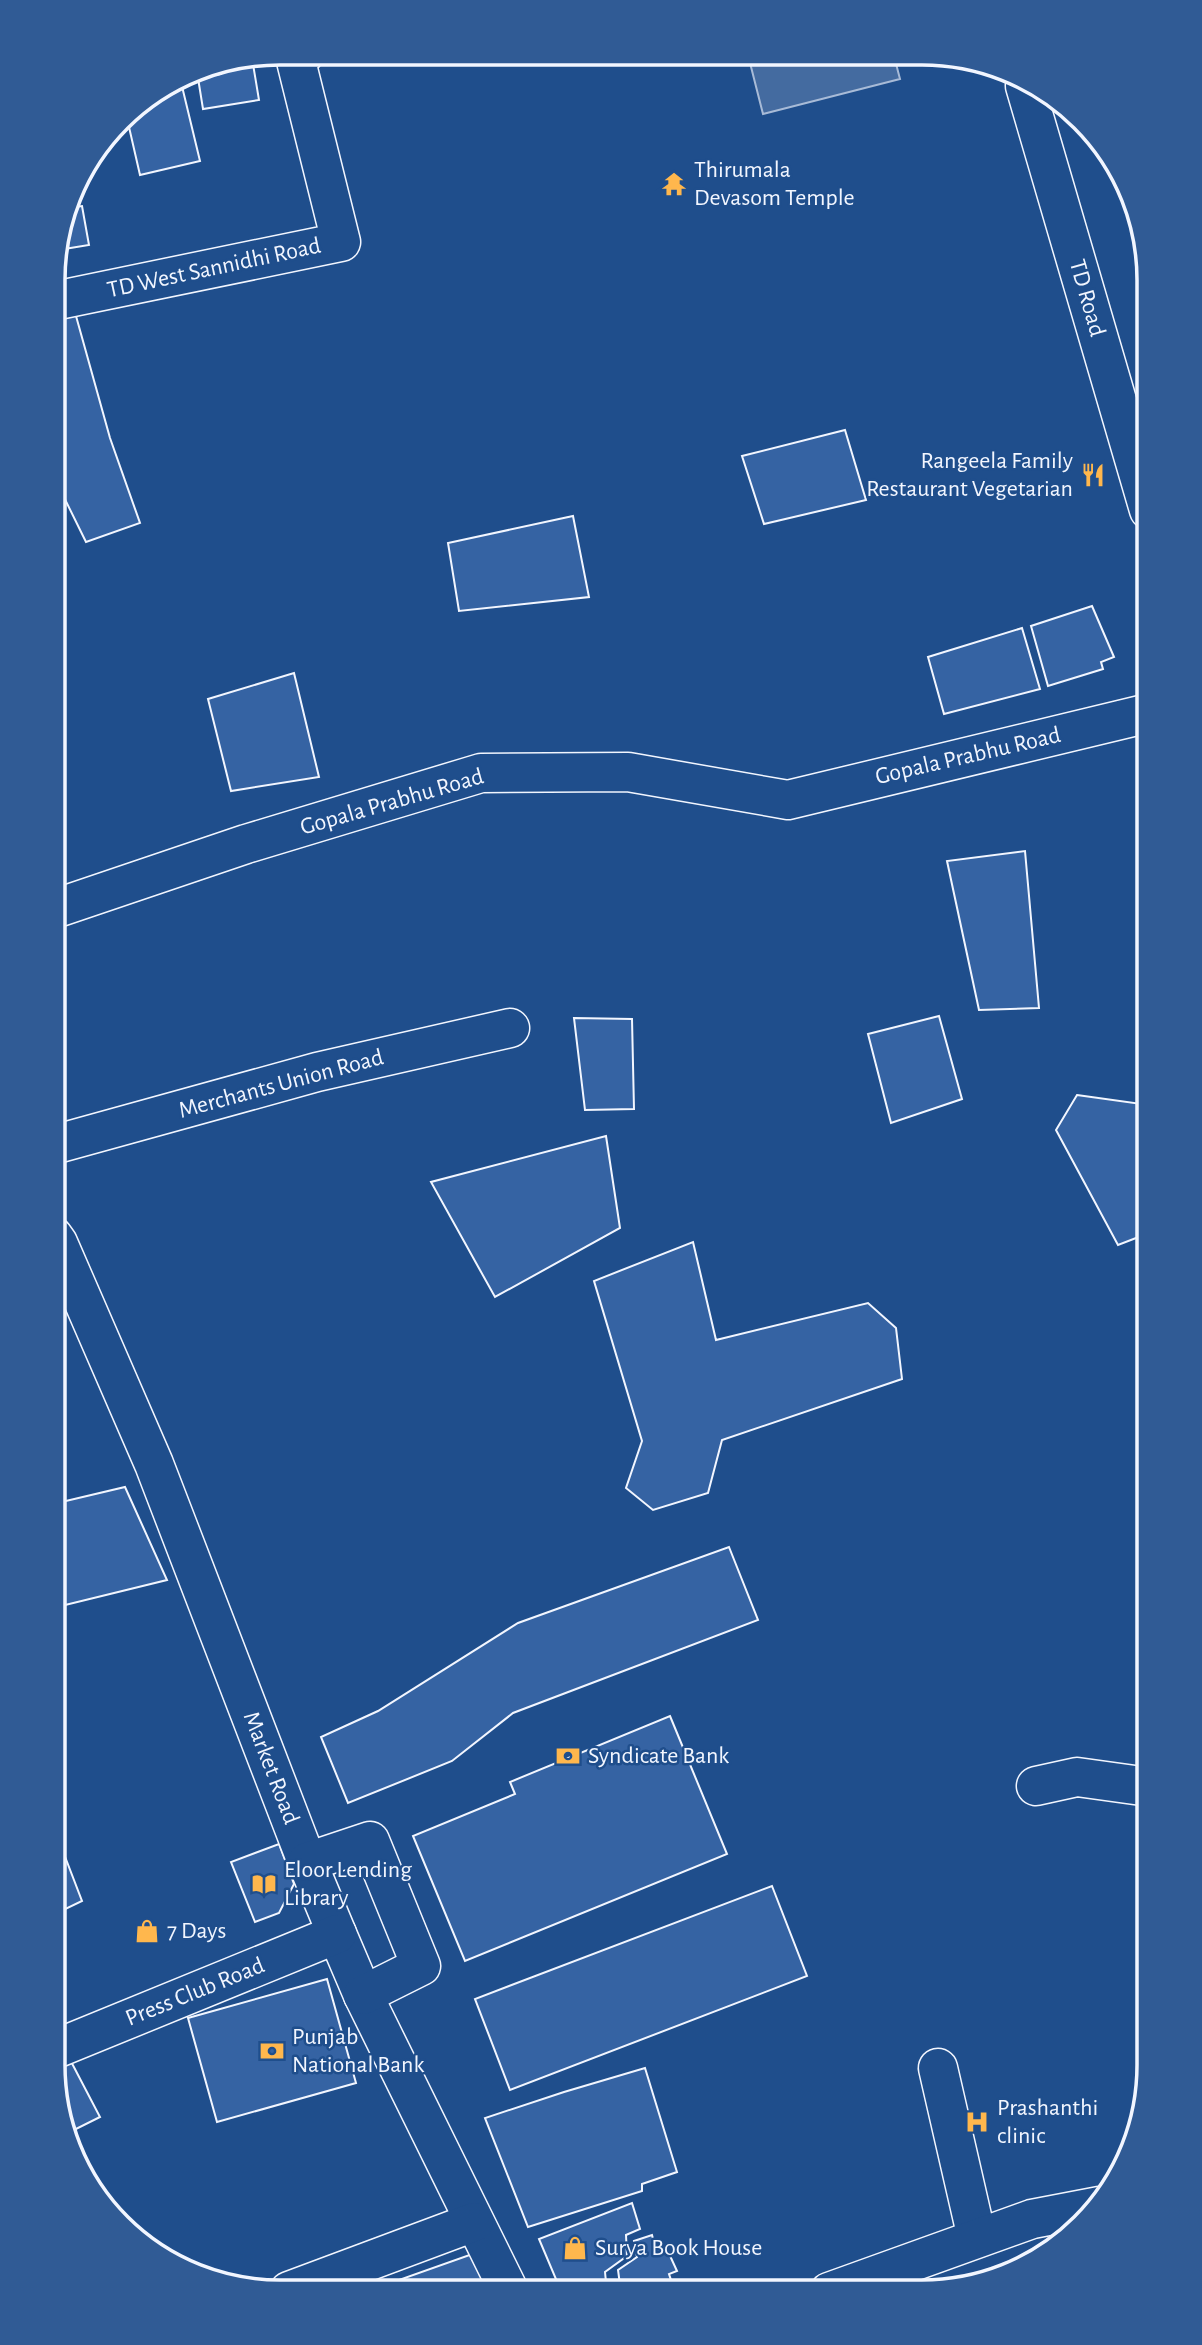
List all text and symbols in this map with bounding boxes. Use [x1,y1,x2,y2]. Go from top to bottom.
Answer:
place label: Thirumala Devasom Temple [694,158,855,210]
temple icon: Thirumala Devasom Temple [660,170,688,198]
street label: TD West Sannidhi Road [105,234,323,302]
street label: TD Road [1065,257,1109,339]
place label: Rangeela Family Restaurant Vegetarian [866,449,1073,501]
restaurant icon: Rangeela Family Restaurant Vegetarian [1079,461,1107,489]
street label: Gopala Prabhu Road [873,723,1063,789]
street label: Gopala Prabhu Road [298,764,486,840]
street label: Merchants Union Road [176,1045,386,1123]
street label: Market Road [239,1708,303,1828]
bank icon: Syndicate Bank [554,1742,582,1770]
place label: Syndicate Bank [588,1744,729,1768]
place label: Eloor Lending Library [284,1858,412,1910]
library icon: Eloor Lending Library [250,1870,278,1898]
shop icon: 7 Days [133,1917,161,1945]
place label: 7 Days [167,1919,226,1943]
street label: Press Club Road [122,1953,268,2031]
place label: Punjab National Bank [292,2025,424,2077]
bank icon: Punjab National Bank [258,2037,286,2065]
place label: Prashanthi clinic [997,2096,1098,2148]
hospital icon: Prashanthi clinic [963,2108,991,2136]
shop icon: Surya Book House [561,2234,589,2262]
place label: Surya Book House [595,2236,762,2260]

